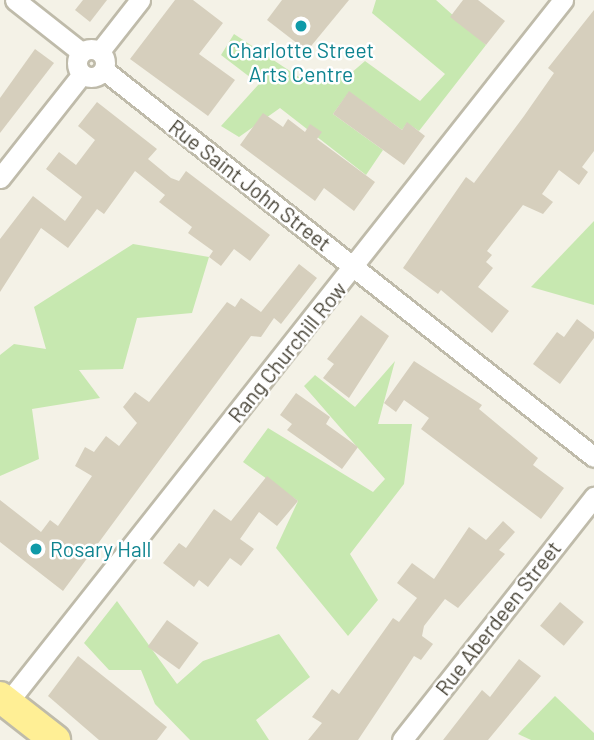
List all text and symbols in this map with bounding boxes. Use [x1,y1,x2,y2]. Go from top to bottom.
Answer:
marker: Charlotte Street Arts Centre [293,18,309,34]
place label: Charlotte Street Arts Centre [228,37,374,87]
street label: Rue Saint John Street [164,114,336,256]
street label: Rang Churchill Row [223,277,351,427]
place label: Rosary Hall [50,536,151,562]
street label: Rue Aberdeen Street [430,536,566,700]
marker: Rosary Hall [28,541,44,557]

